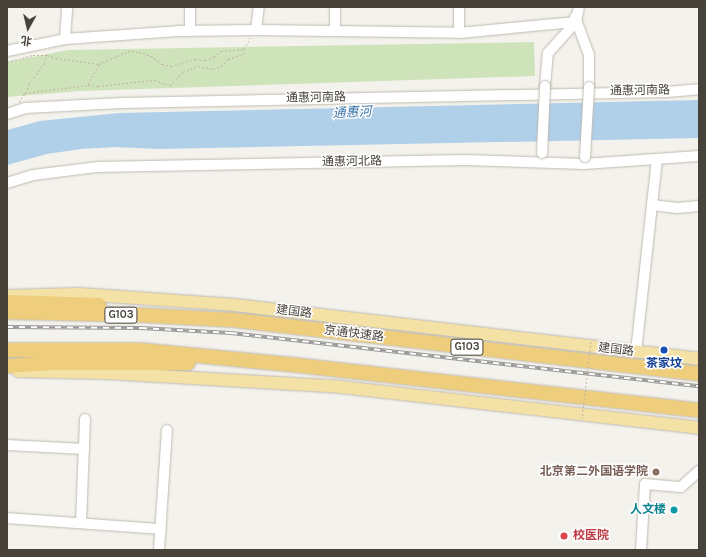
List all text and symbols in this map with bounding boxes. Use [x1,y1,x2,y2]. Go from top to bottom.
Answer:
north arrow [8,8,48,48]
text: 北 [20,33,33,48]
street label: 通惠河南路 [610,83,670,99]
street label: 通惠河南路 [286,90,346,106]
water label: 通惠河 [332,104,372,122]
street label: 通惠河北路 [322,154,382,170]
street label: 建国路 [275,303,313,321]
road number: G103 [104,306,138,324]
street label: 京通快速路 [323,323,385,345]
road number: G103 [450,338,484,356]
street label: 建国路 [597,341,635,359]
marker: 茶家坟 [659,345,669,355]
place label: 茶家坟 [646,357,682,371]
place label: 北京第二外国语学院 [540,465,648,479]
marker: 北京第二外国语学院 [651,467,661,477]
place label: 人文楼 [630,503,666,517]
marker: 人文楼 [669,505,679,515]
place label: 校医院 [573,529,609,543]
marker: 校医院 [558,530,570,542]

